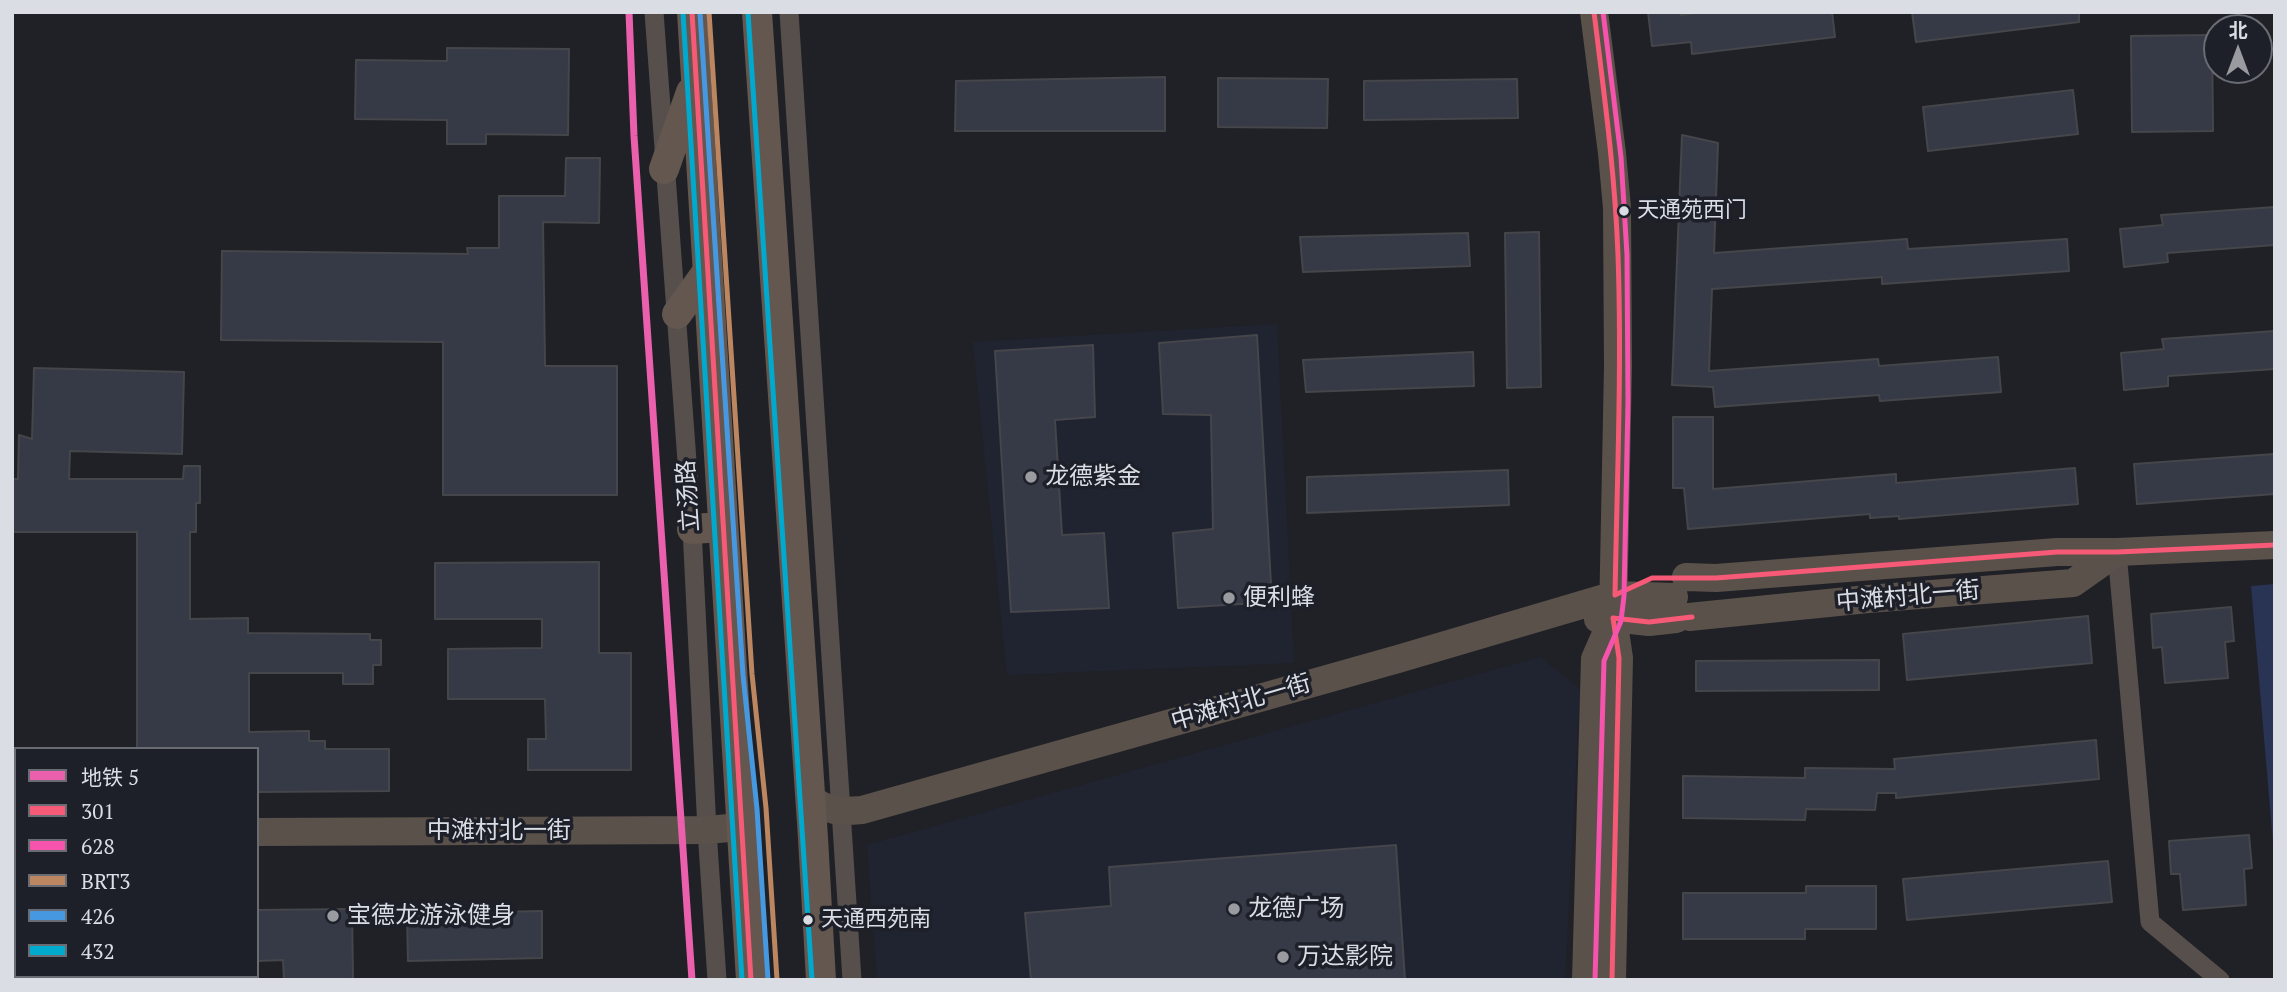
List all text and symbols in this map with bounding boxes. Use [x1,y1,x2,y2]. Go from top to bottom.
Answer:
north arrow [2203,14,2273,84]
text: 北 [2228,17,2248,42]
place label: 天通苑西门 [1637,198,1747,224]
marker: 天通苑西门 [1617,204,1631,218]
street label: 立汤路 [672,459,706,533]
place label: 龙德紫金 [1045,463,1141,491]
marker: 龙德紫金 [1023,469,1039,485]
street label: 中滩村北一街 [1835,576,1981,618]
place label: 便利蜂 [1243,584,1315,612]
marker: 便利蜂 [1221,590,1237,606]
street label: 中滩村北一街 [1168,669,1314,737]
legend [14,747,259,978]
text: 地铁 5 [81,763,139,791]
text: 301 [81,797,115,825]
street label: 中滩村北一街 [427,817,571,845]
text: 628 [81,832,115,860]
text: BRT3 [81,867,130,895]
place label: 龙德广场 [1248,895,1344,923]
marker: 龙德广场 [1226,901,1242,917]
text: 426 [81,902,115,930]
place label: 宝德龙游泳健身 [347,902,515,930]
place label: 天通西苑南 [821,907,931,933]
marker: 宝德龙游泳健身 [325,908,341,924]
marker: 天通西苑南 [801,913,815,927]
text: 432 [81,937,115,965]
place label: 万达影院 [1297,943,1393,971]
marker: 万达影院 [1275,949,1291,965]

